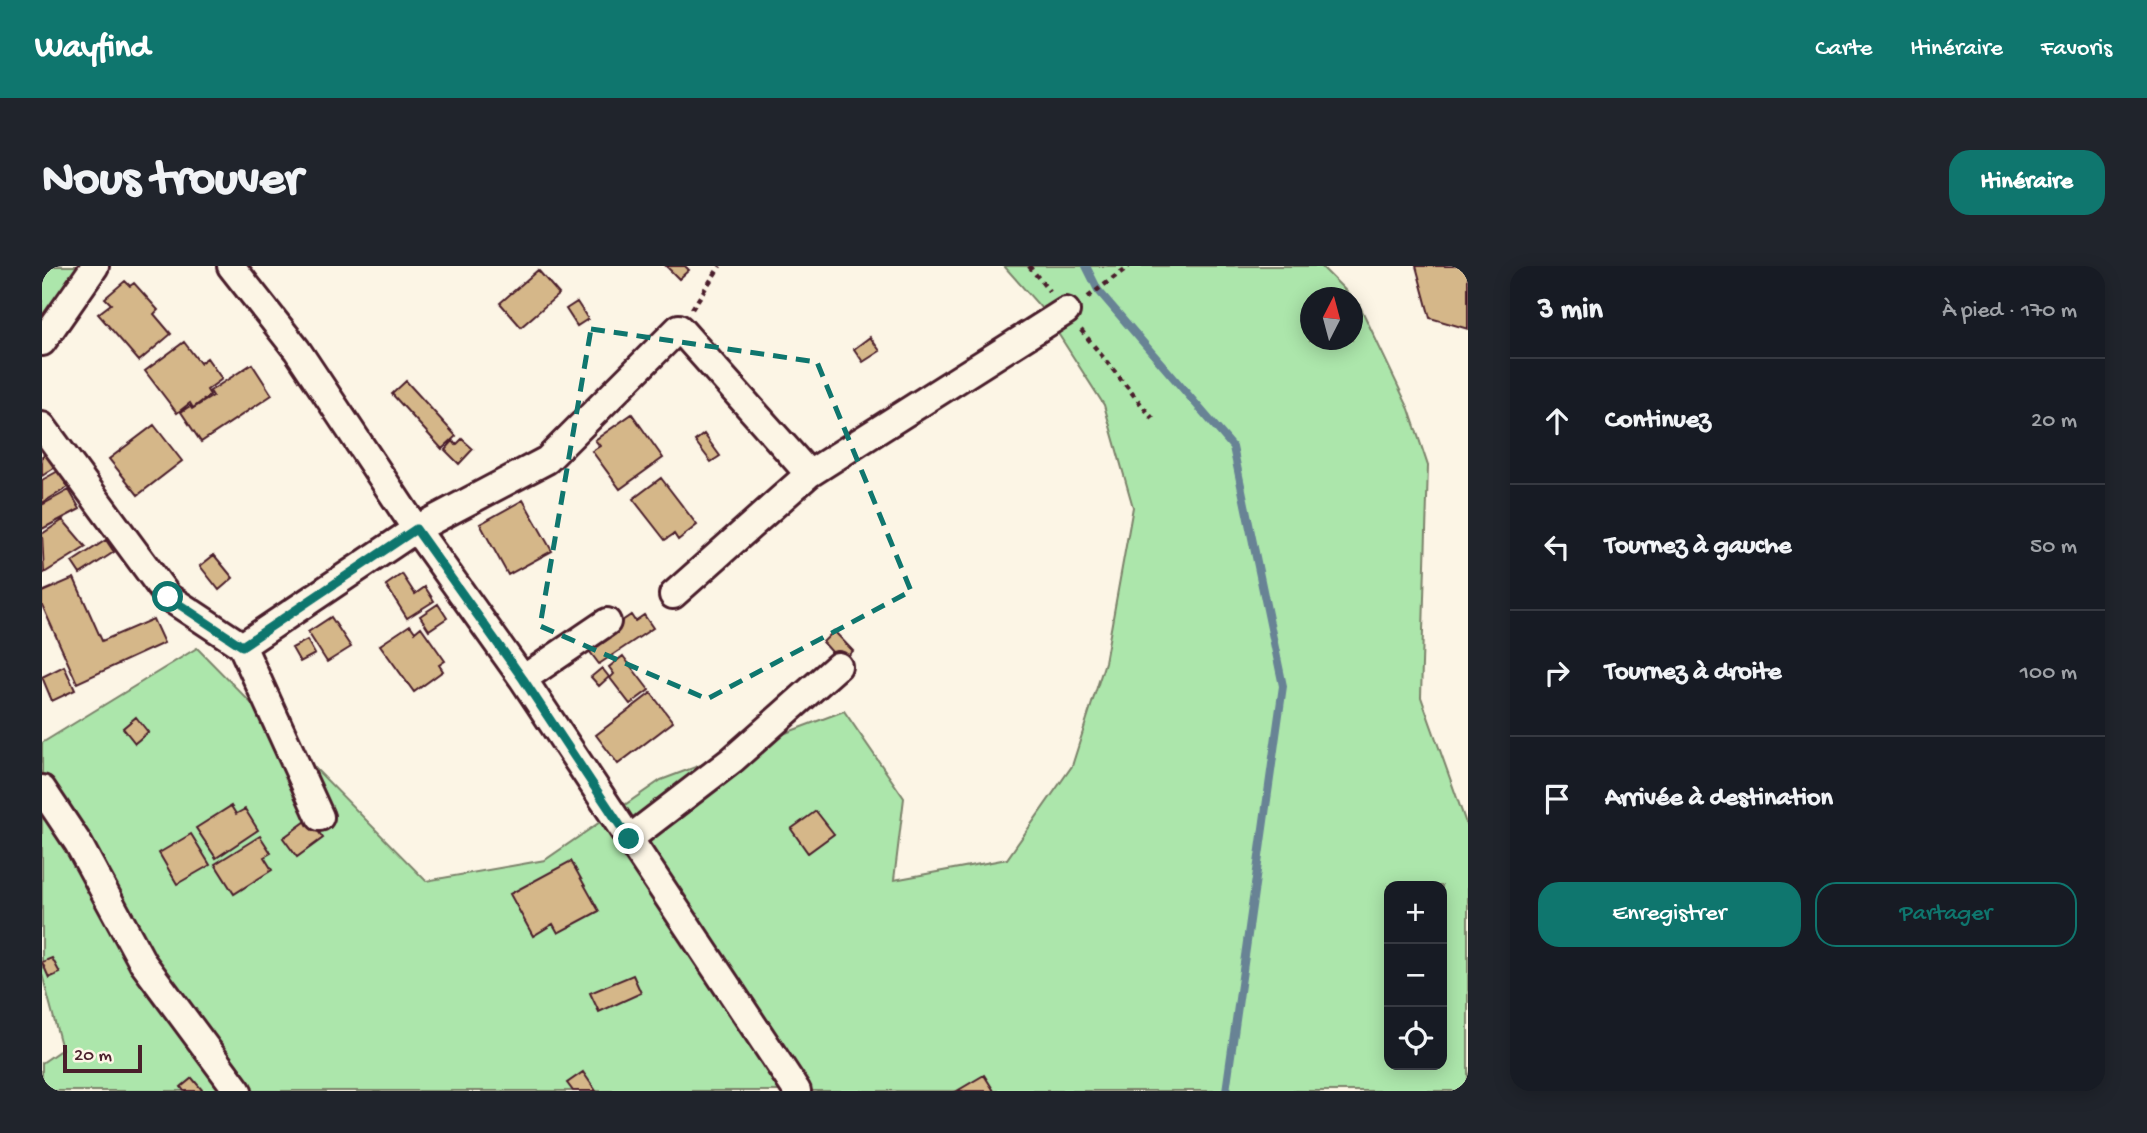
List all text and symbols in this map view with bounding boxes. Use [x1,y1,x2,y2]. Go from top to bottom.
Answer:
text: Wayfind [35,30,150,68]
text: Carte [1815,35,1872,64]
text: Itinéraire [1910,35,2003,64]
text: Favoris [2041,35,2112,64]
button: Itinéraire [1949,150,2105,215]
text: Nous trouver [42,153,302,211]
north arrow [1300,287,1363,350]
text: 3 min [1538,294,1603,329]
text: À pied · 170 m [1942,298,2077,325]
icon: ahead [1538,402,1576,440]
text: Continuez [1605,406,1711,437]
text: 20 m [2031,408,2077,435]
icon: left [1538,528,1576,566]
text: Tournez à gauche [1605,532,1792,563]
text: 50 m [2030,534,2077,561]
route start [152,581,183,612]
icon: right [1538,654,1576,692]
text: Tournez à droite [1605,658,1782,689]
text: 100 m [2020,660,2077,687]
icon: arrive [1538,780,1576,818]
text: Arrivée à destination [1605,784,1833,815]
route end [613,823,644,854]
map controls [1384,881,1447,1070]
button: + [1384,881,1447,944]
button: Enregistrer [1538,882,1801,947]
button: Partager [1815,882,2077,947]
button: − [1384,944,1447,1007]
button: locate [1384,1007,1447,1070]
scale bar [63,1042,142,1074]
text: 20 m [74,1045,112,1068]

